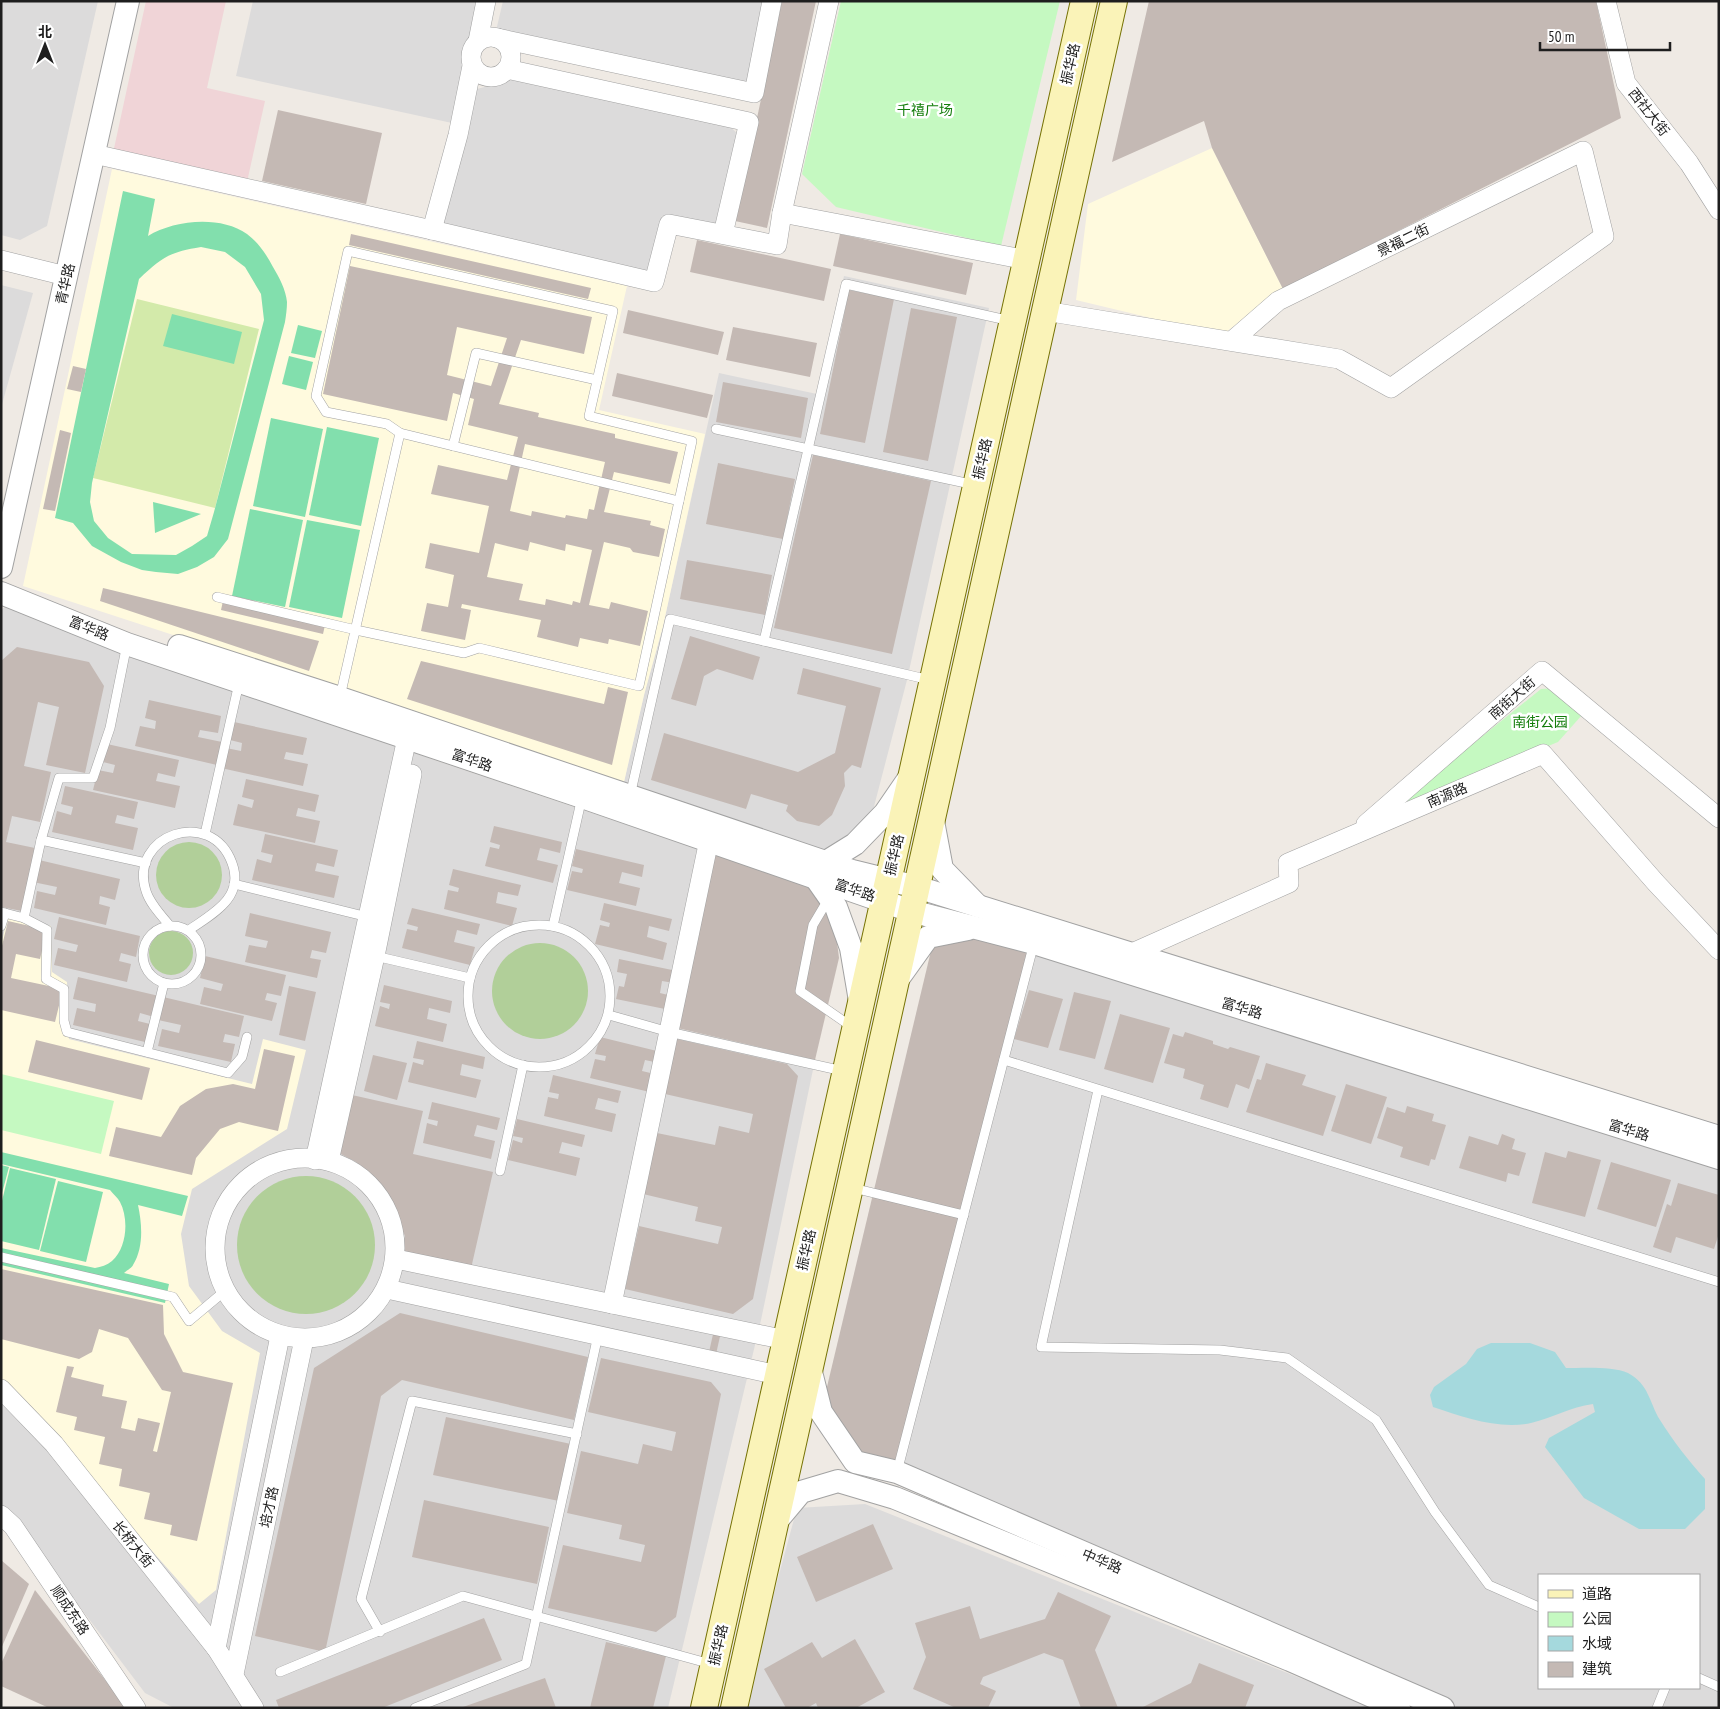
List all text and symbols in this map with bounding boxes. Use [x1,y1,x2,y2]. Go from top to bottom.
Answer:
north arrow [20,20,70,70]
scale bar [1540,20,1670,52]
text: 北 [38,23,52,41]
text: 50 m [1548,27,1574,46]
street label: 振华路 [1057,42,1083,86]
street label: 西社大街 [1625,84,1673,140]
park label: 千禧广场 [897,101,953,119]
street label: 景福二街 [1374,220,1432,260]
street label: 青华路 [52,262,78,306]
street label: 振华路 [969,437,995,481]
street label: 富华路 [66,612,112,644]
street label: 南街大街 [1485,673,1539,723]
park label: 南街公园 [1512,713,1568,731]
street label: 富华路 [449,745,495,775]
street label: 南源路 [1424,779,1470,811]
street label: 振华路 [881,833,907,877]
street label: 富华路 [832,875,878,905]
street label: 富华路 [1219,993,1265,1023]
street label: 富华路 [1606,1115,1652,1145]
street label: 振华路 [793,1228,819,1272]
street label: 培才路 [256,1485,282,1529]
street label: 长桥大街 [108,1517,158,1571]
street label: 中华路 [1079,1545,1125,1577]
legend [1538,1574,1700,1689]
street label: 顺成东路 [47,1582,93,1638]
text: 道路 [1582,1584,1612,1603]
text: 公园 [1582,1609,1612,1628]
street label: 振华路 [705,1623,731,1667]
text: 水域 [1582,1634,1612,1653]
text: 建筑 [1582,1659,1612,1678]

